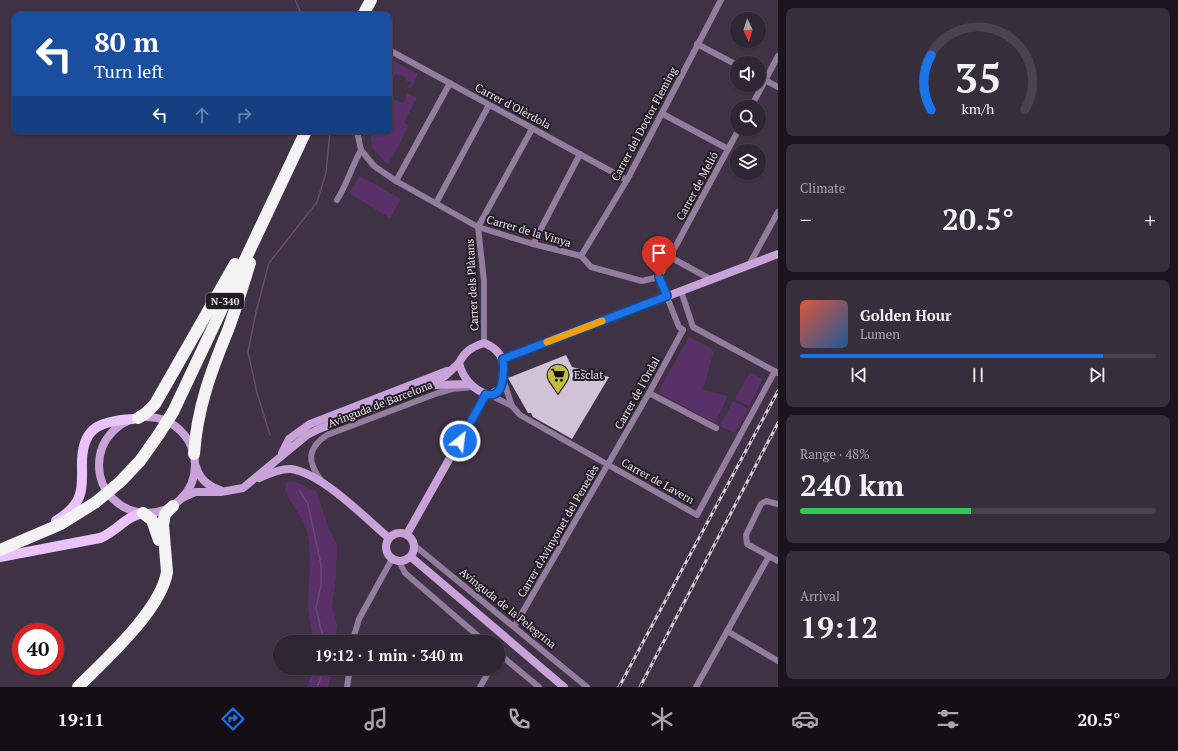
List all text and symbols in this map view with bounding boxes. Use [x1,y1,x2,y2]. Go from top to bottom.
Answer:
north arrow [730,12,766,48]
map controls [730,12,766,180]
text: 80 m [94,23,159,60]
icon: left [28,28,80,80]
text: 35 [954,50,1002,105]
button: sound [730,56,766,92]
text: Turn left [94,59,164,83]
street label: Carrer del Doctor Fleming [608,64,680,183]
street label: Carrer d'Olèrdola [473,80,554,132]
text: km/h [962,98,995,117]
button: search [730,100,766,136]
icon: left [149,104,171,126]
icon: ahead [191,104,213,126]
icon: right [233,104,255,126]
button: layers [730,144,766,180]
street label: Carrer de Melió [673,149,721,223]
text: Climate [800,179,845,197]
text: 20.5° [942,199,1014,239]
text: − [800,205,812,234]
text: + [1144,205,1156,234]
street label: Carrer de la Vinya [485,212,573,250]
pin [642,236,676,277]
street label: Carrer dels Plàtans [463,238,481,331]
icon: arrive [648,242,670,264]
road number: N-340 [206,293,244,309]
text: Golden Hour [860,305,952,325]
text: Lumen [860,325,900,343]
street label: Carrer de l'Ordal [611,354,663,432]
supermarket icon: Esclat [545,362,571,395]
icon: previous [848,364,870,386]
icon: pause [967,364,989,386]
icon: next [1086,364,1108,386]
place label: Esclat [574,368,603,382]
street label: Avinguda de Barcelona [326,377,435,430]
position arrow [439,420,481,462]
text: Range · 48% [800,445,870,463]
street label: Carrer de Lavern [619,455,697,507]
street label: Carrer d'Avinyonet del Penedès [514,462,602,600]
text: 240 km [800,465,904,505]
street label: Avinguda de la Pelegrina [457,565,560,652]
text: Arrival [800,587,840,605]
text: 19:12 [800,607,878,647]
speed limit sign: 40 [12,623,64,675]
text: 19:12 · 1 min · 340 m [315,645,463,665]
icon: directions [219,705,247,733]
icon: music [362,705,390,733]
icon: phone [505,705,533,733]
icon: climate [648,705,676,733]
icon: car [791,705,819,733]
icon: filters [934,705,962,733]
text: 19:11 [57,707,104,731]
text: 20.5° [1077,707,1120,731]

